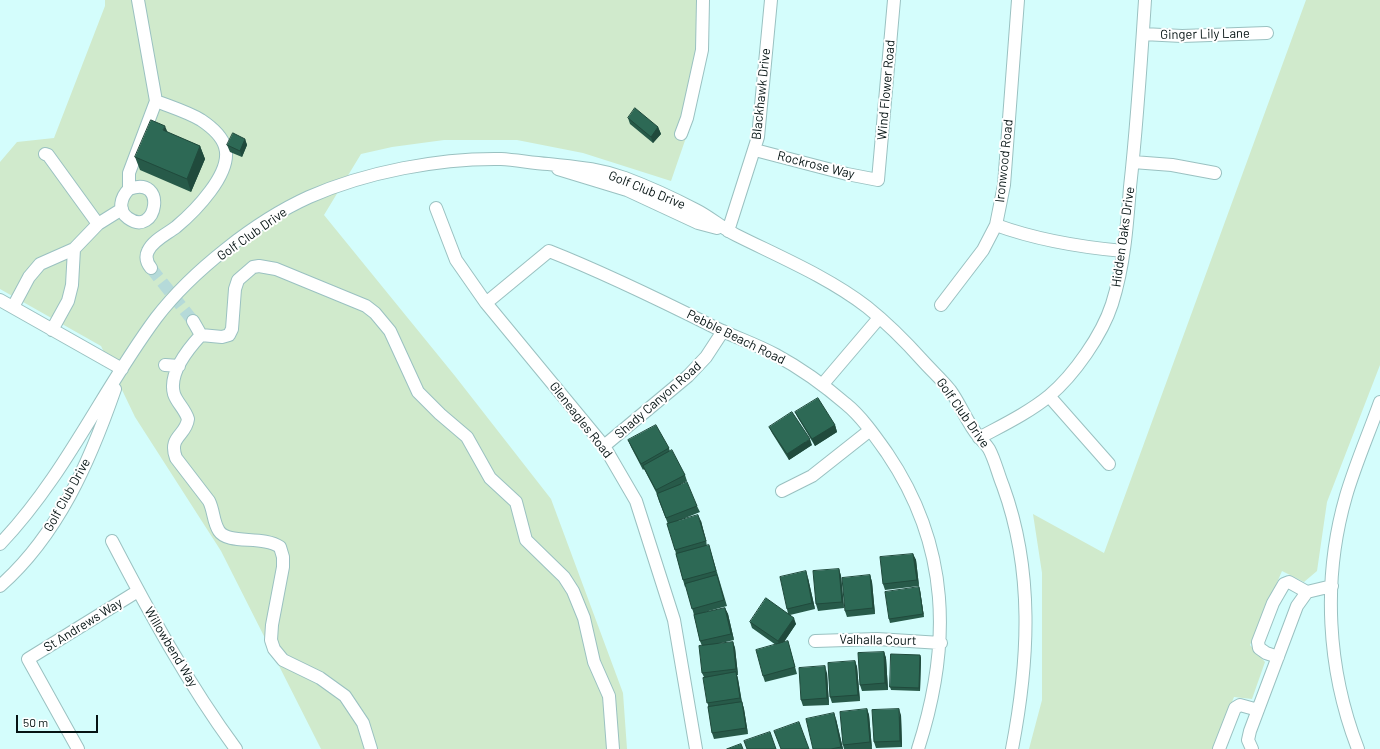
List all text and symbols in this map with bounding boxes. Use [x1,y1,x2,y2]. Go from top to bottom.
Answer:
street label: Ginger Lily Lane [1160,25,1250,43]
street label: Wind Flower Road [874,39,898,141]
street label: Blackhawk Drive [748,47,774,141]
street label: Ironwood Road [992,119,1016,203]
street label: Rockrose Way [776,148,856,182]
street label: Golf Club Drive [606,167,688,213]
street label: Hidden Oaks Drive [1108,186,1138,288]
street label: Golf Club Drive [214,204,290,264]
street label: Pebble Beach Road [684,306,788,368]
street label: Shady Canyon Road [612,358,704,442]
street label: Golf Club Drive [933,375,993,451]
street label: Gleneagles Road [546,379,616,461]
street label: Golf Club Drive [40,455,94,535]
street label: St Andrews Way [41,595,125,655]
street label: Willowbend Way [141,604,201,690]
street label: Valhalla Court [839,632,917,648]
scale bar [18,707,100,733]
text: 50 m [23,715,48,729]

